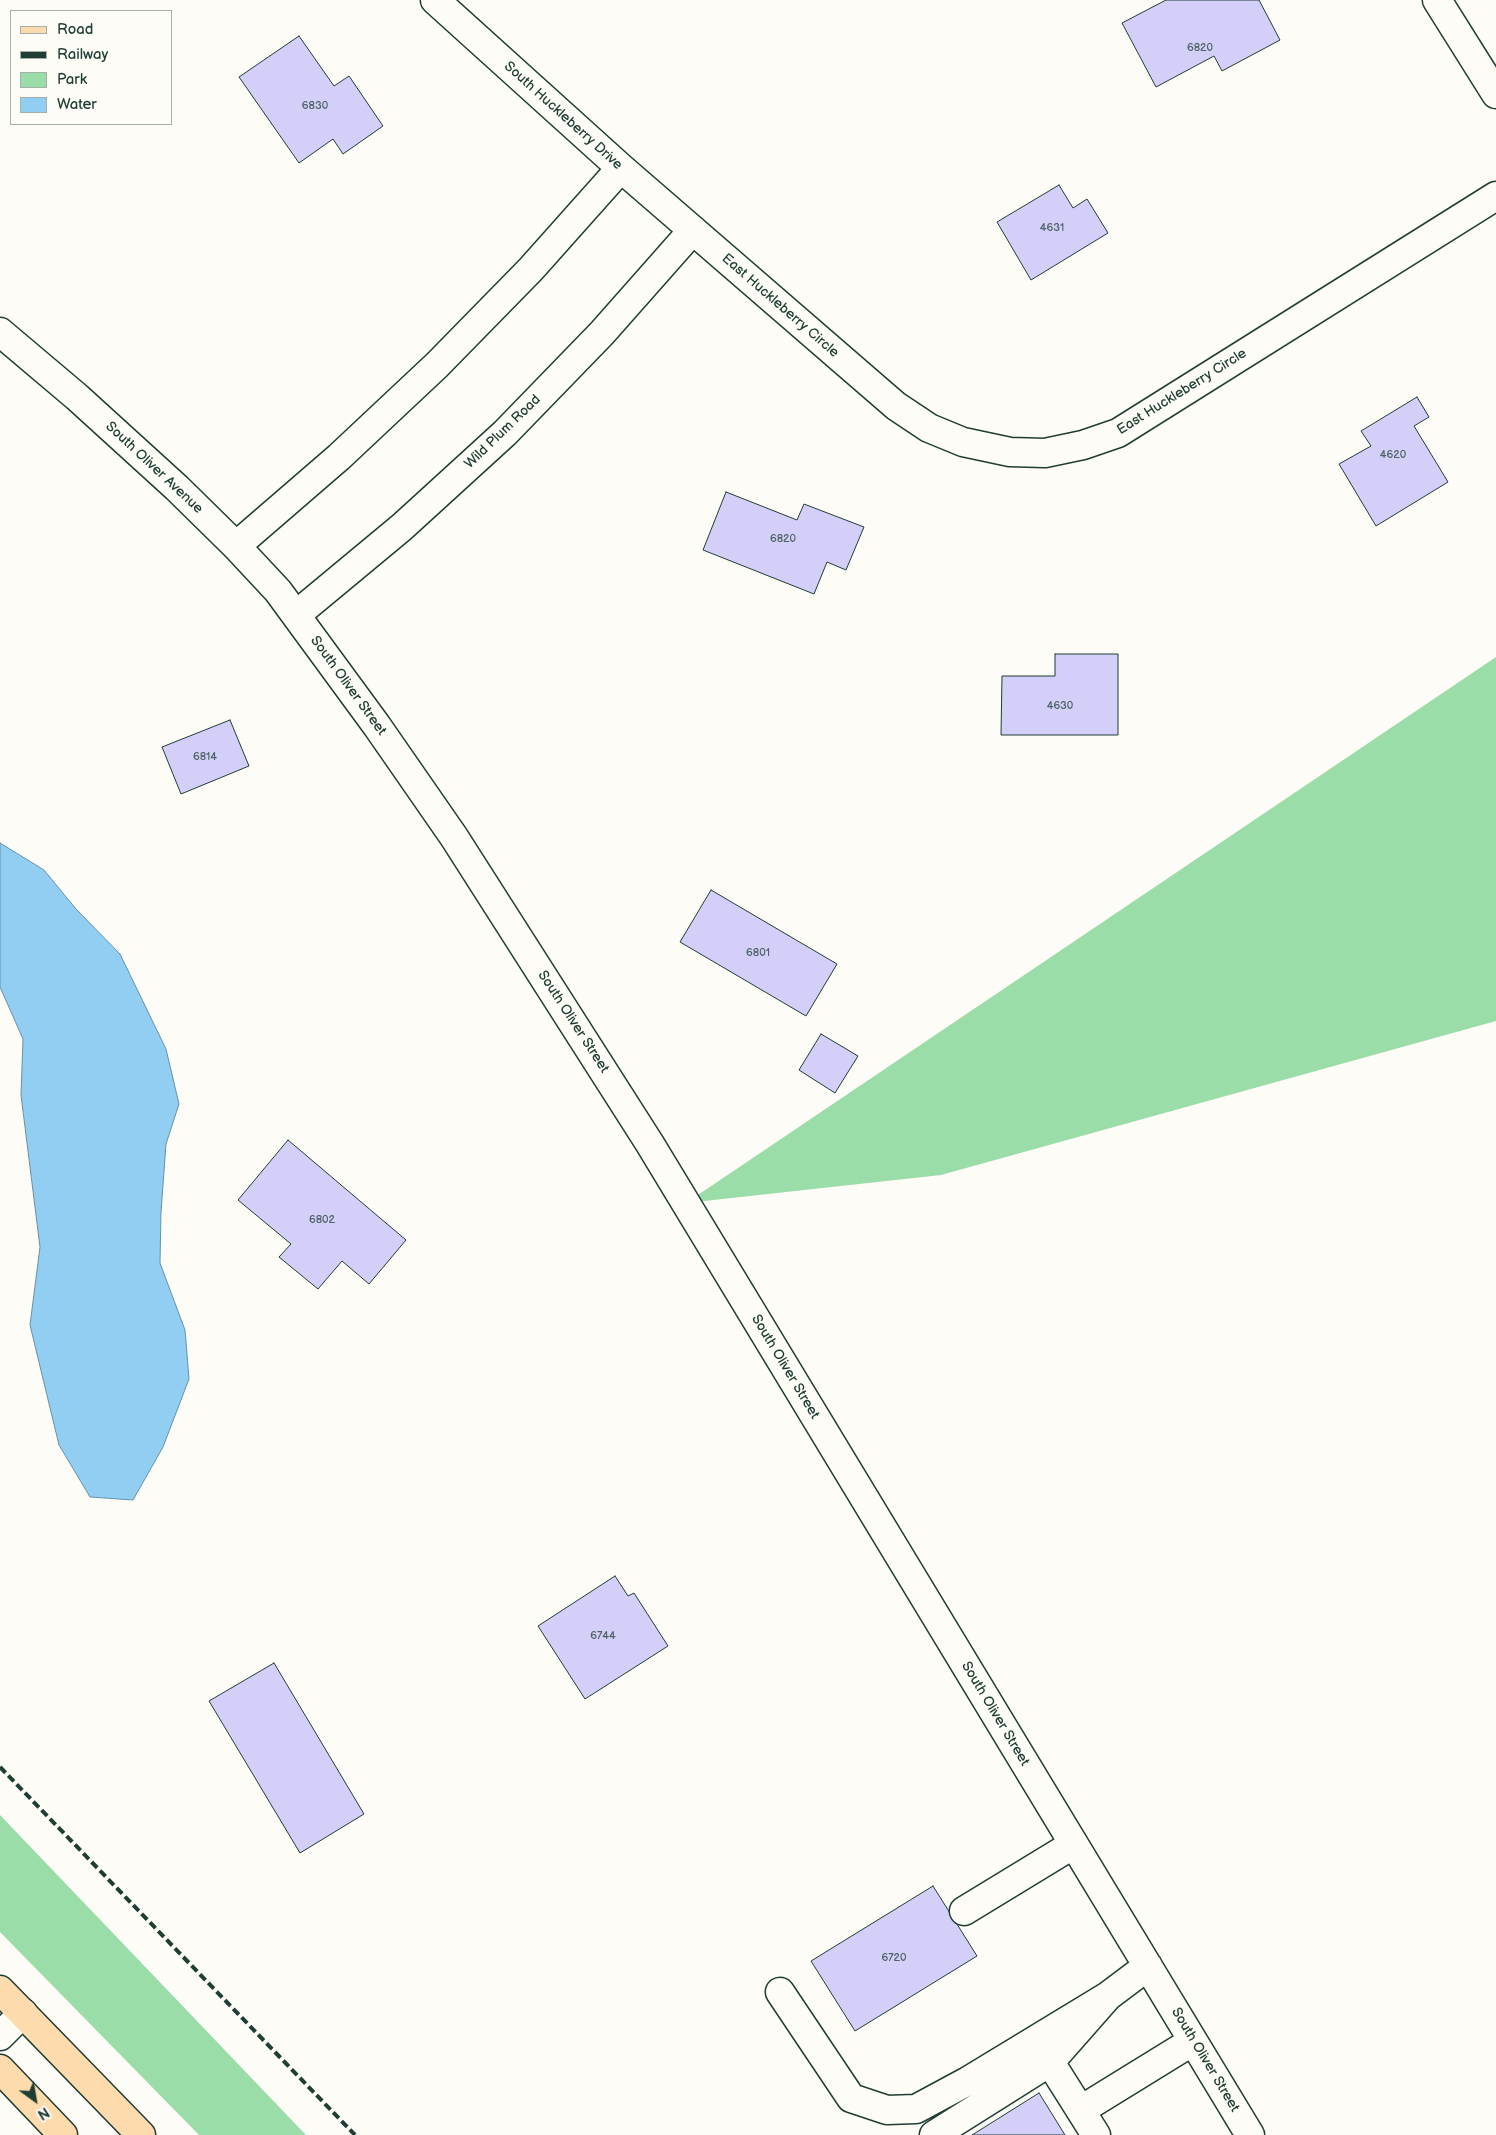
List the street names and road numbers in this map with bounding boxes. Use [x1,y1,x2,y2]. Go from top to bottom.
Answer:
street label: South Huckleberry Drive [500,58,626,174]
street label: East Huckleberry Circle [718,251,842,361]
street label: East Huckleberry Circle [1114,345,1250,439]
street label: Wild Plum Road [462,392,544,472]
street label: South Oliver Avenue [102,418,206,518]
street label: South Oliver Street [306,633,390,739]
street label: South Oliver Street [534,968,612,1076]
street label: South Oliver Street [747,1312,823,1422]
street label: South Oliver Street [957,1659,1033,1769]
street label: South Oliver Street [1167,2005,1243,2115]

